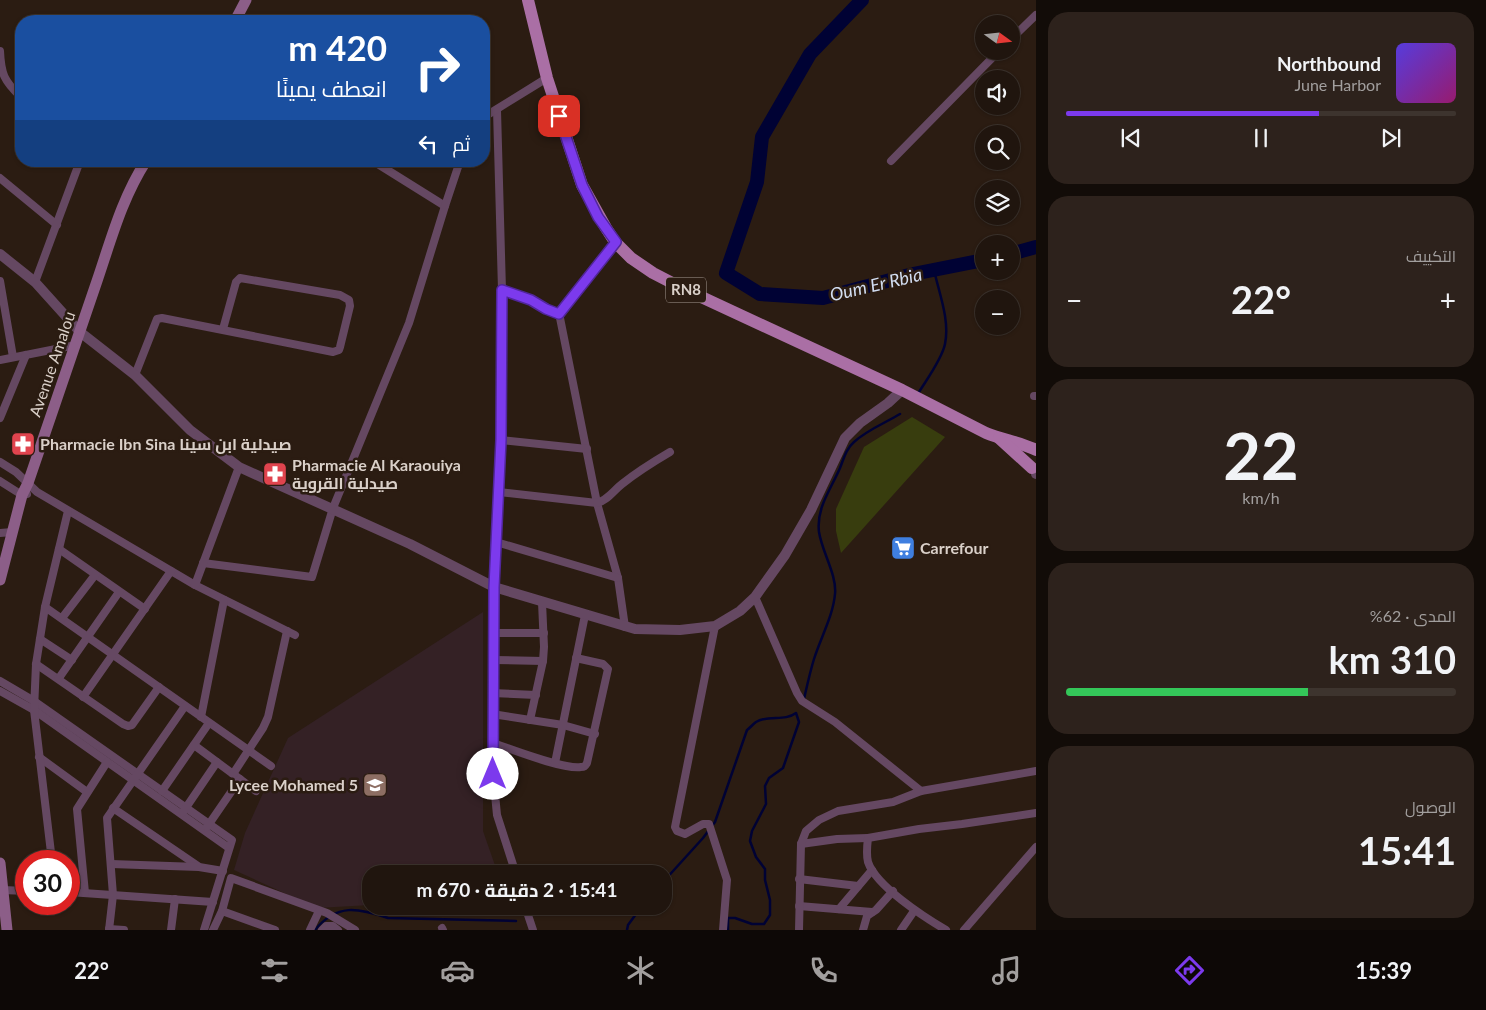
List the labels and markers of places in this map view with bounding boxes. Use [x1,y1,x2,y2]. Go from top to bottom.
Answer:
pin [538,95,580,137]
pharmacy icon: Pharmacie Ibn Sina صيدلية ابن سينا [10,431,36,457]
place label: Pharmacie Ibn Sina صيدلية ابن سينا [40,434,292,454]
place label: Pharmacie Al Karaouiya صيدلية القروية [292,455,461,493]
pharmacy icon: Pharmacie Al Karaouiya صيدلية القروية [262,461,288,487]
supermarket icon: Carrefour [890,535,916,561]
place label: Carrefour [920,538,989,557]
school or university icon: Lycee Mohamed 5 [362,772,388,798]
place label: Lycee Mohamed 5 [229,775,358,794]

